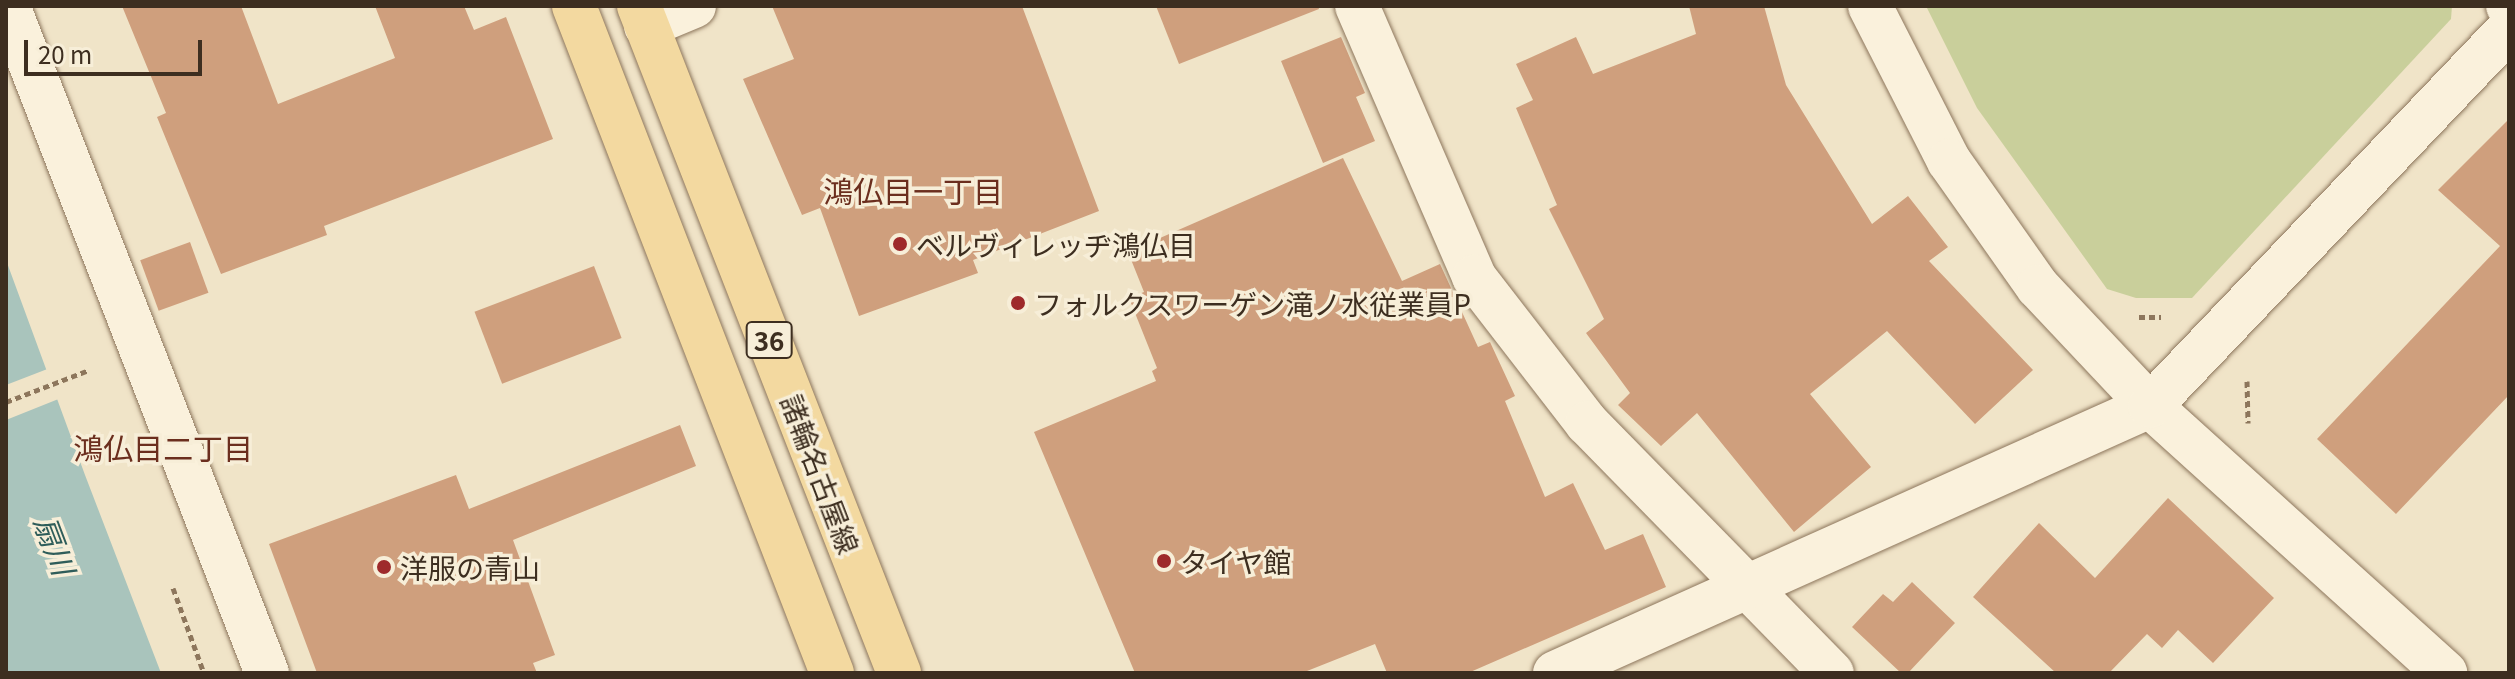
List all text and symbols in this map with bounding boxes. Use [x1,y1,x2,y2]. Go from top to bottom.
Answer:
scale bar [28,24,206,74]
text: 20 m [38,36,92,71]
district label: 鴻仏目一丁目 [823,172,1003,208]
place label: ベルヴィレッヂ鴻仏目 [916,227,1196,261]
marker: ベルヴィレッヂ鴻仏目 [891,235,909,253]
place label: フォルクスワーゲン滝ノ水従業員P [1034,286,1472,320]
marker: フォルクスワーゲン滝ノ水従業員P [1009,294,1027,312]
road number: 36 [745,318,793,362]
street label: 諸輪名古屋線 [775,390,867,558]
district label: 鴻仏目二丁目 [73,429,253,465]
water label: 扇川 [28,511,84,579]
place label: タイヤ館 [1180,544,1292,578]
place label: 洋服の青山 [400,550,540,584]
marker: タイヤ館 [1155,552,1173,570]
marker: 洋服の青山 [375,558,393,576]

